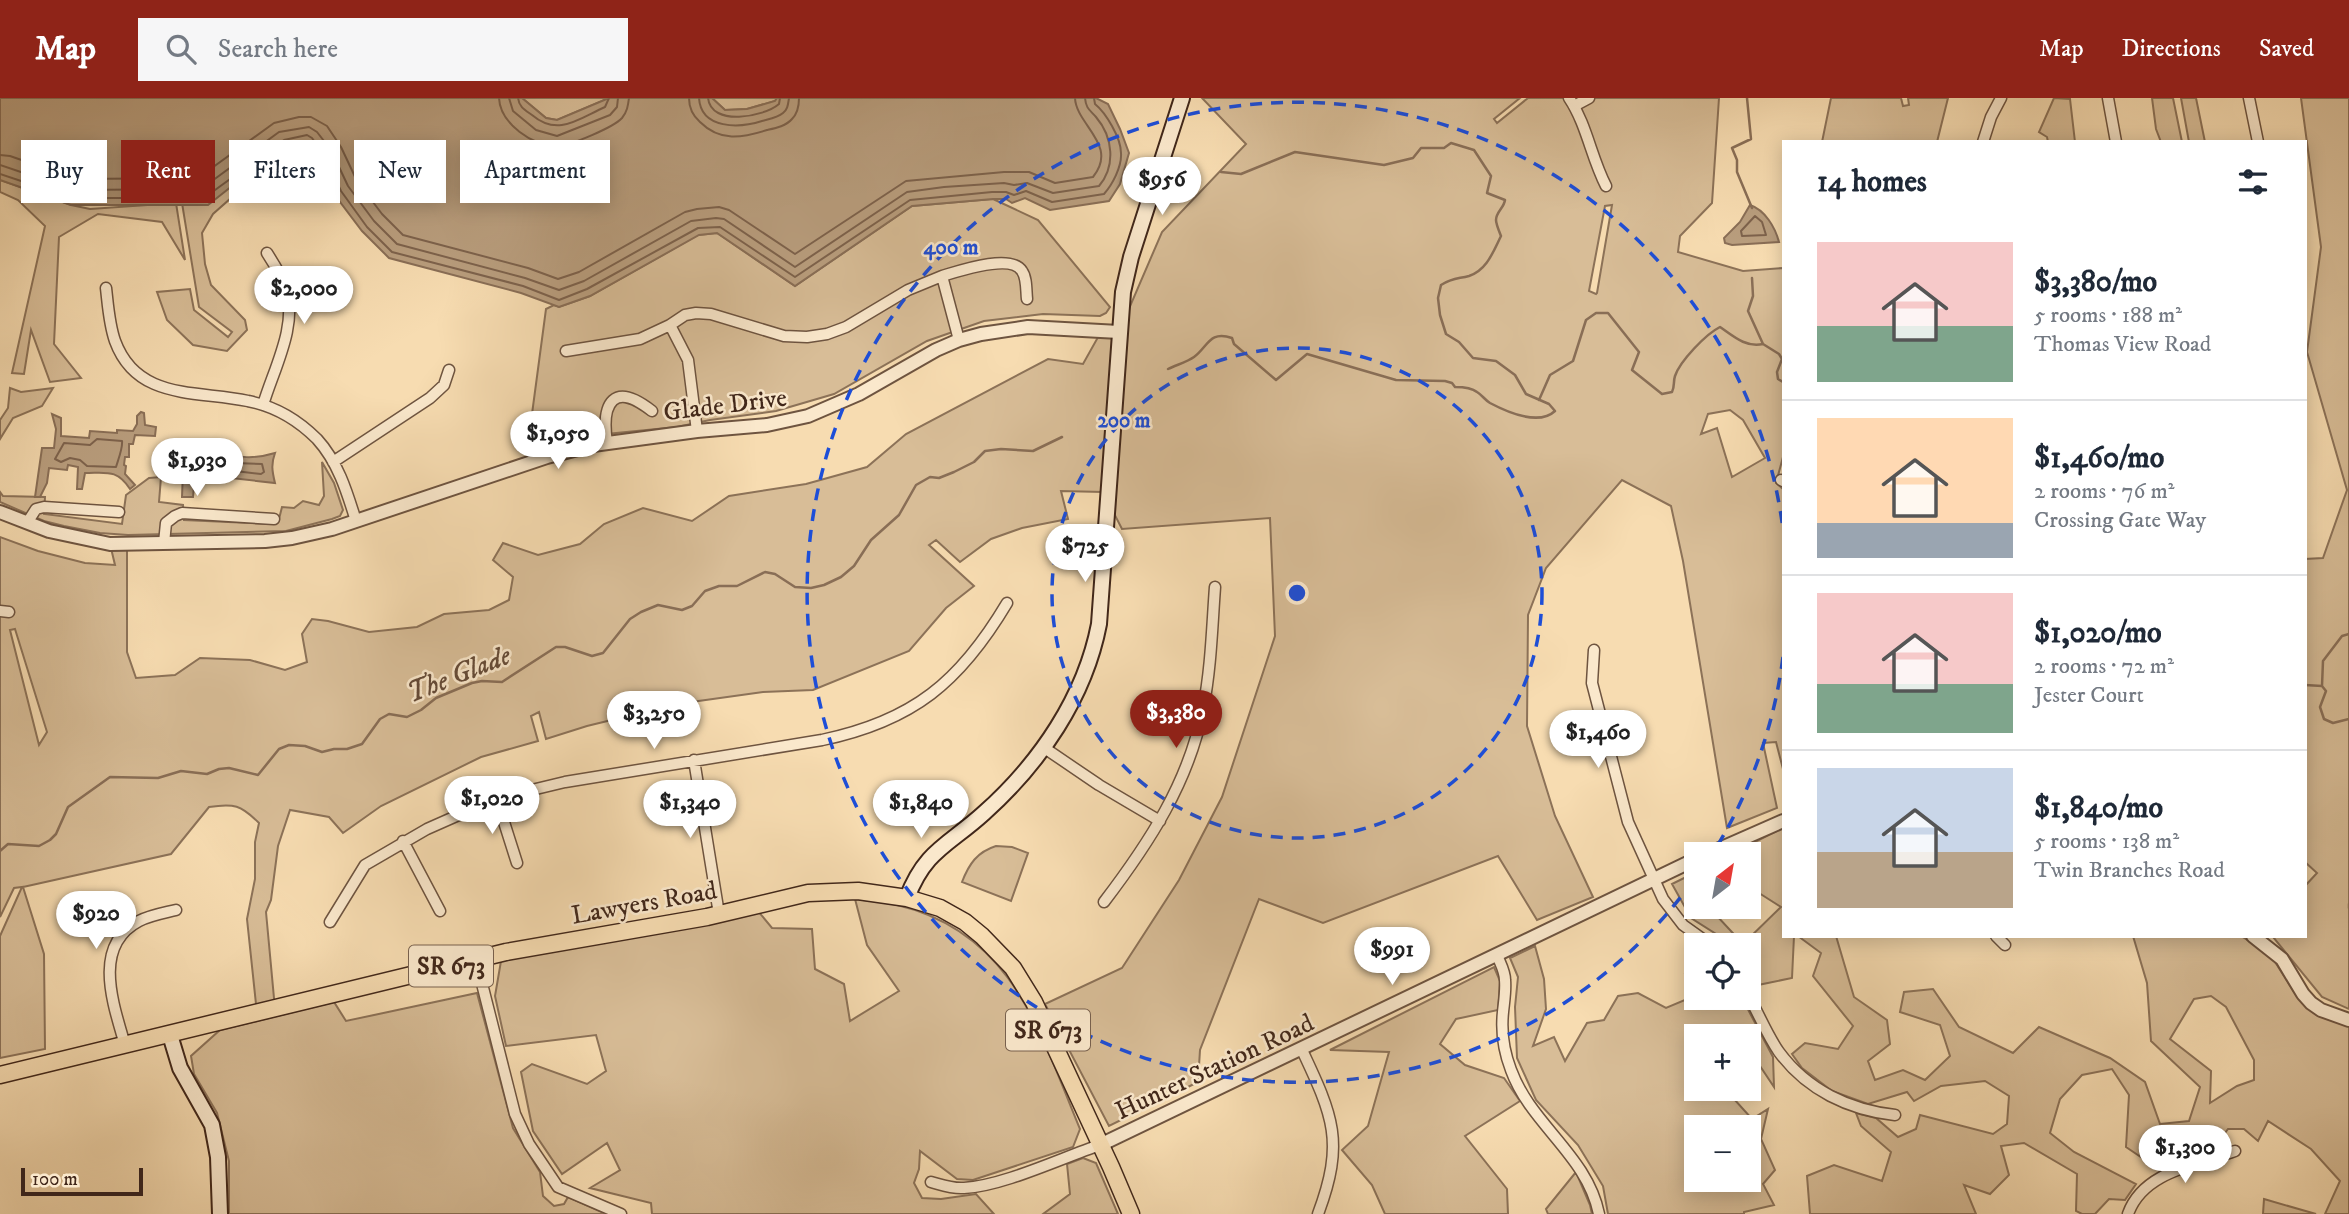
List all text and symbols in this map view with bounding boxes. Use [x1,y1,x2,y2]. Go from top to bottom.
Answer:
search box [138,18,628,81]
text: Map [35,29,96,70]
icon: search [162,30,200,68]
text: Search here [218,33,338,66]
text: Map [2039,34,2084,64]
text: Directions [2122,34,2221,64]
text: Saved [2259,34,2314,64]
chip: Buy [21,140,107,203]
chip: Rent [121,140,215,203]
chip: Filters [229,140,340,203]
chip: New [354,140,446,203]
chip: Apartment [460,140,610,203]
pin: $956 [1121,158,1203,217]
icon: filters [2234,163,2272,201]
text: 14 homes [1817,164,1927,201]
text: $956 [1138,165,1186,194]
text: 400 m [924,235,979,261]
text: $3,380/mo [2034,264,2157,301]
pin: $2,000 [247,266,361,326]
icon: home [1873,270,1957,354]
text: $2,000 [270,274,338,303]
text: 5 rooms · 188 m² [2034,301,2182,330]
text: Thomas View Road [2034,330,2211,359]
street label: Glade Drive [662,382,789,429]
text: 200 m [1097,408,1151,434]
pin: $1,050 [501,412,615,471]
text: $1,050 [526,419,590,448]
pin: $1,930 [140,438,254,498]
text: $1,460/mo [2034,440,2164,477]
text: $1,930 [167,446,227,475]
icon: home [1873,446,1957,530]
text: 2 rooms · 76 m² [2034,477,2174,506]
text: Crossing Gate Way [2034,506,2206,535]
pin: $725 [1044,524,1126,584]
text: $725 [1061,532,1109,561]
centre of rings [1285,581,1309,605]
text: $1,020/mo [2034,615,2162,652]
icon: home [1873,621,1957,705]
water label: The Glade [402,637,517,711]
text: 2 rooms · 72 m² [2034,652,2174,681]
text: Jester Court [2034,681,2144,710]
pin: $3,380 [1119,690,1233,750]
pin: $3,250 [597,692,711,751]
text: $3,380 [1146,698,1206,727]
text: $3,250 [623,699,685,728]
pin: $1,460 [1541,710,1655,770]
text: $1,460 [1565,718,1631,747]
pin: $1,020 [435,776,549,836]
pin: $1,340 [633,780,747,840]
pin: $1,840 [864,780,978,840]
text: $1,020 [460,784,524,813]
text: $1,340 [659,788,721,817]
text: $1,840 [889,788,953,817]
text: $1,840/mo [2034,790,2163,827]
icon: home [1873,796,1957,880]
text: 5 rooms · 138 m² [2034,827,2179,856]
north arrow [1684,842,1760,919]
map controls [1684,842,1761,1192]
text: Twin Branches Road [2034,856,2225,885]
street label: Lawyers Road [569,874,720,933]
pin: $920 [55,892,137,951]
text: $920 [72,899,120,928]
pin: $991 [1351,928,1433,987]
button: locate [1684,933,1761,1010]
text: $991 [1370,935,1414,964]
road number: SR 673 [409,946,493,986]
street label: Hunter Station Road [1110,1007,1319,1128]
road number: SR 673 [1006,1010,1090,1050]
button: + [1684,1024,1761,1101]
button: − [1684,1115,1761,1192]
pin: $1,300 [2128,1126,2242,1185]
text: $1,300 [2155,1133,2215,1162]
scale bar [21,1165,144,1197]
text: 100 m [32,1168,78,1191]

